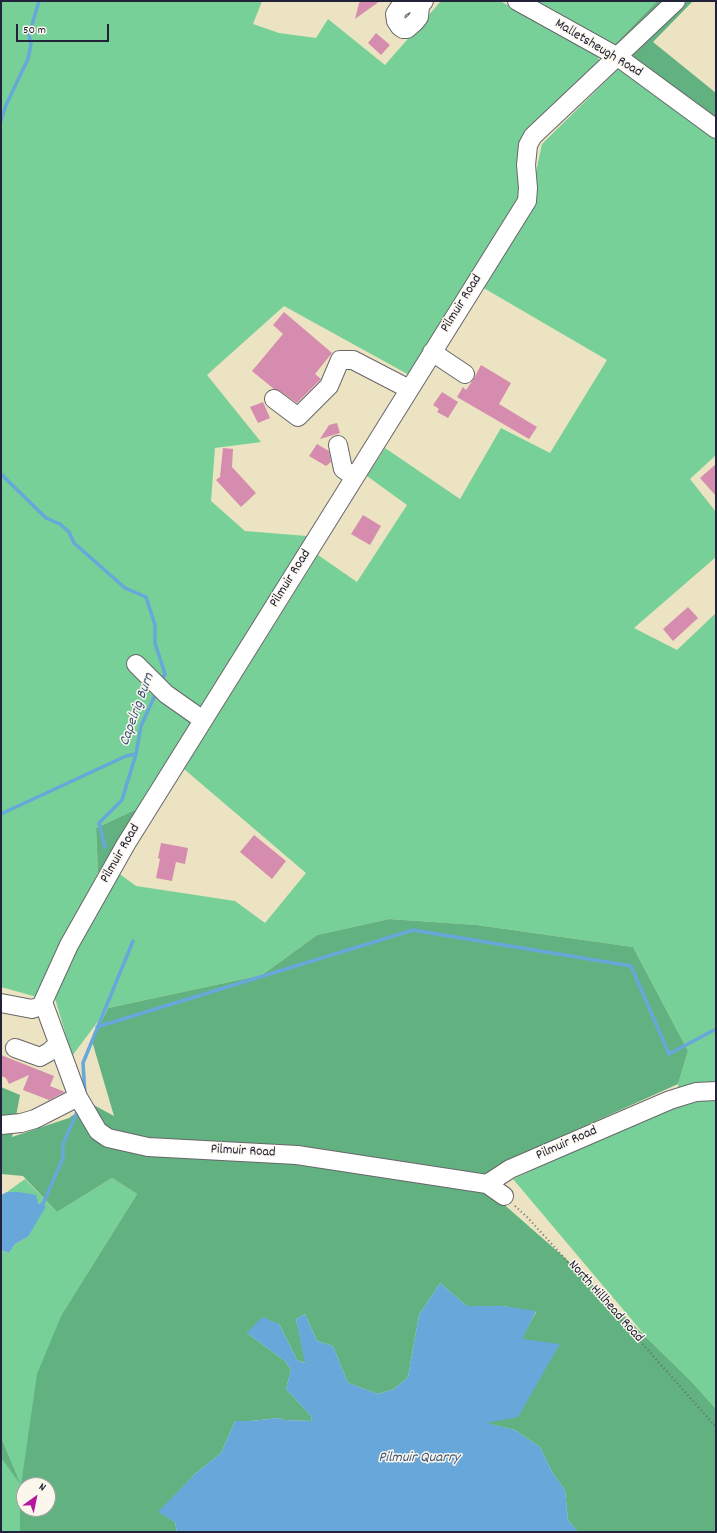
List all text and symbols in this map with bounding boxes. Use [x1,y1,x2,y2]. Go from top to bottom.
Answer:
scale bar [18,16,111,42]
street label: Malletsheugh Road [551,16,645,82]
text: 50 m [23,22,46,39]
street label: Pilmuir Road [438,272,486,336]
street label: Pilmuir Road [267,547,315,611]
water label: Capelrig Burn [117,671,159,749]
street label: Pilmuir Road [97,822,145,886]
street label: Pilmuir Road [534,1123,600,1165]
street label: Pilmuir Road [210,1142,276,1162]
street label: North Hillhead Road [564,1258,646,1346]
water label: Pilmuir Quarry [378,1450,460,1468]
north arrow [16,1477,56,1517]
text: N [35,1480,49,1496]

